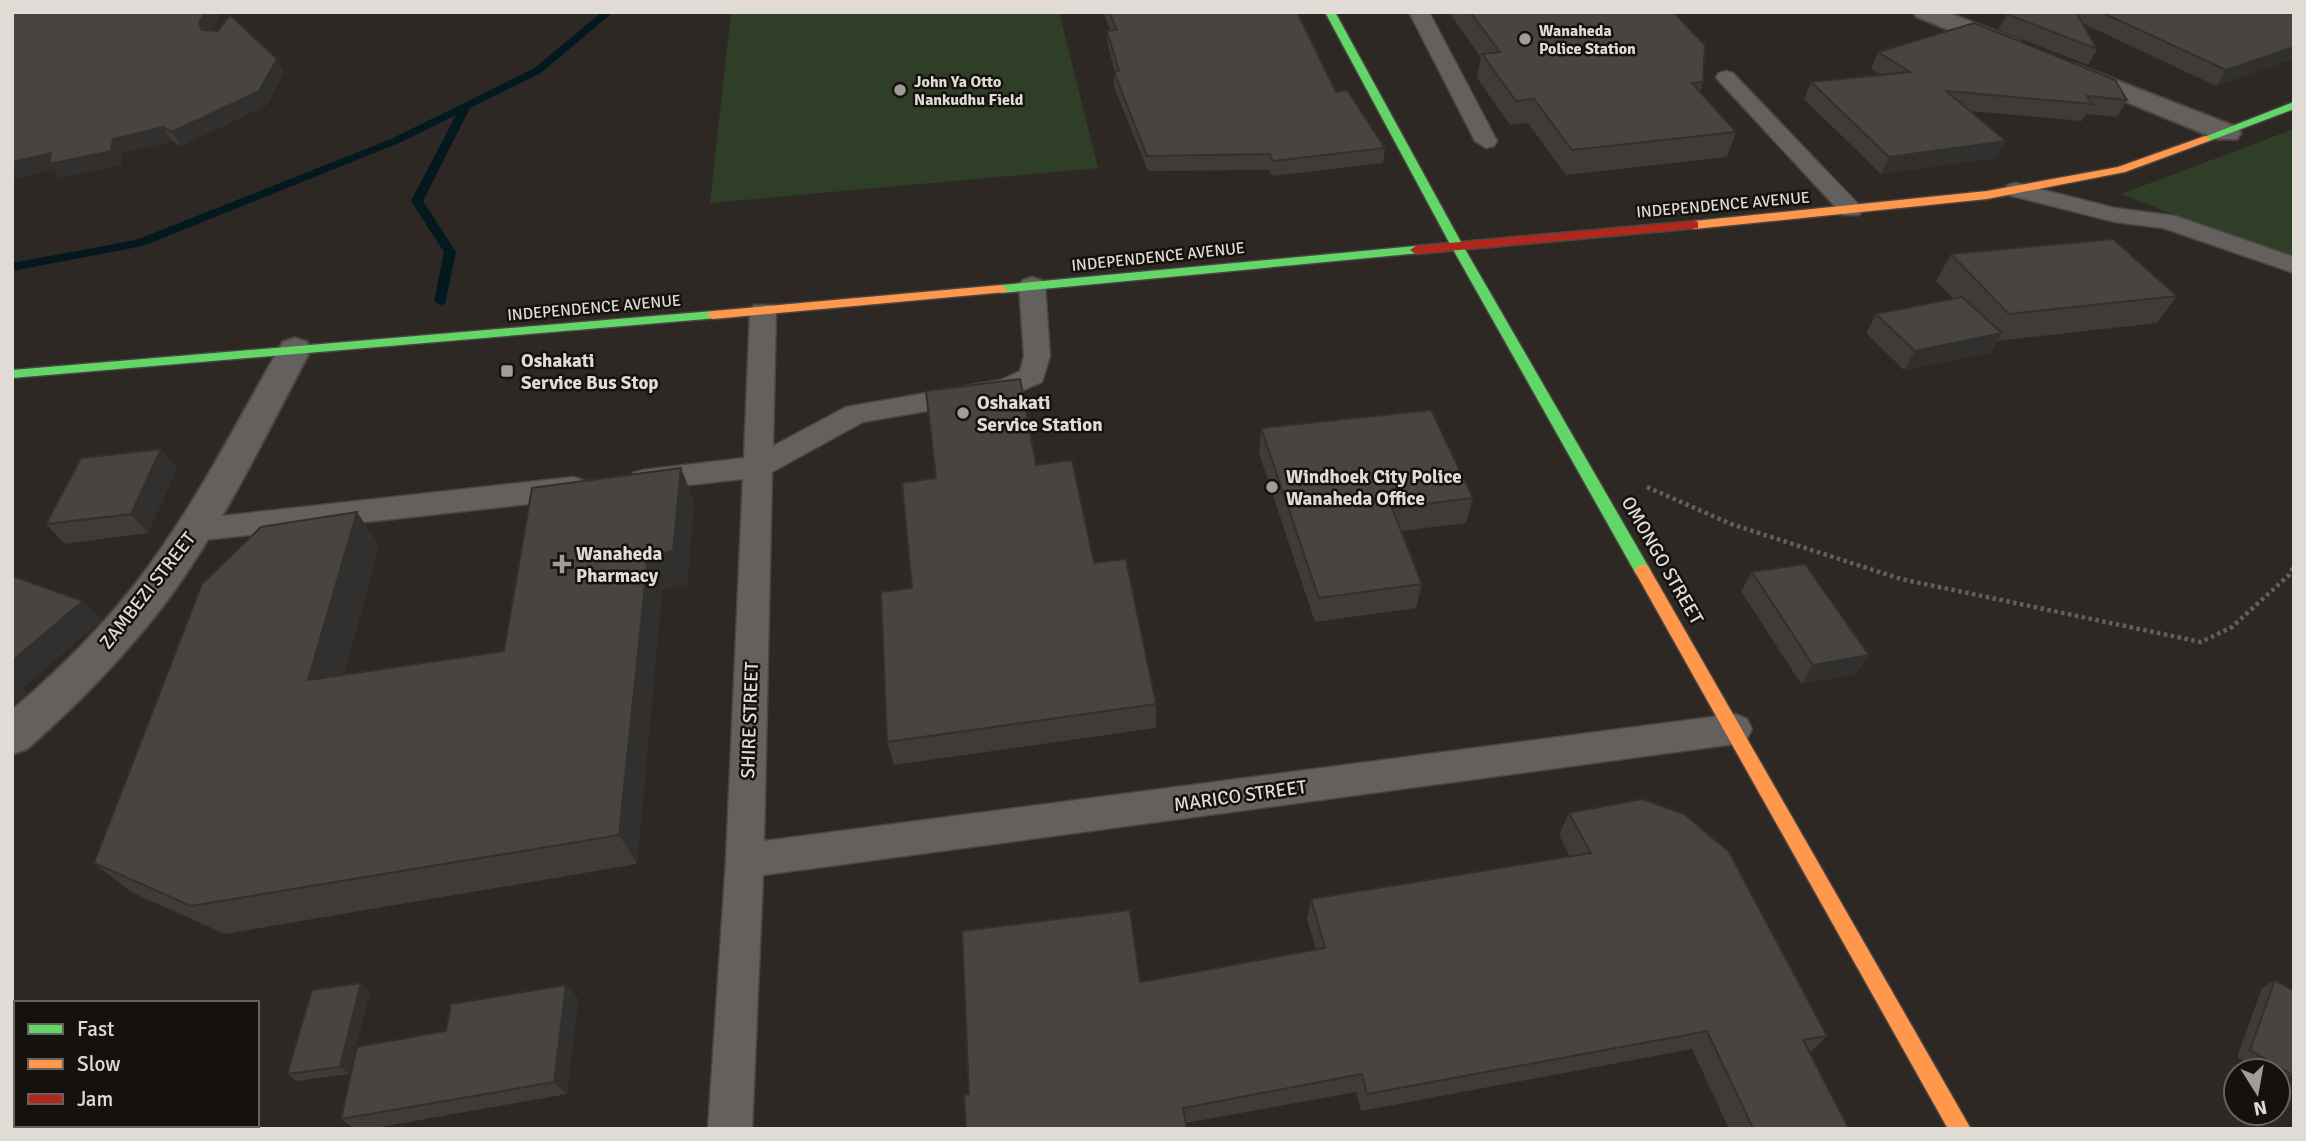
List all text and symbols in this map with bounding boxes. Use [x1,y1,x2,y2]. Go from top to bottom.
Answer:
place label: Wanaheda Police Station [1539,21,1636,59]
marker: Wanaheda Police Station [1517,31,1533,47]
place label: John Ya Otto Nankudhu Field [914,72,1024,110]
marker: John Ya Otto Nankudhu Field [892,82,908,98]
street label: INDEPENDENCE AVENUE [1635,187,1811,223]
street label: INDEPENDENCE AVENUE [1070,238,1246,276]
street label: INDEPENDENCE AVENUE [506,290,682,326]
place label: Oshakati Service Bus Stop [521,349,659,395]
marker: Oshakati Service Bus Stop [499,363,515,379]
place label: Oshakati Service Station [977,391,1103,437]
marker: Oshakati Service Station [955,405,971,421]
place label: Windhoek City Police Wanaheda Office [1286,465,1462,511]
marker: Windhoek City Police Wanaheda Office [1264,479,1280,495]
street label: OMONGO STREET [1616,492,1709,629]
street label: ZAMBEZI STREET [95,527,201,654]
place label: Wanaheda Pharmacy [576,542,662,588]
marker: Wanaheda Pharmacy [554,556,570,572]
street label: SHIRE STREET [736,661,764,779]
street label: MARICO STREET [1172,775,1309,817]
legend [14,1001,259,1127]
text: Fast [77,1016,114,1042]
text: Slow [77,1051,121,1077]
north arrow [2222,1057,2292,1127]
text: Jam [77,1086,113,1112]
text: N [2251,1095,2269,1121]

